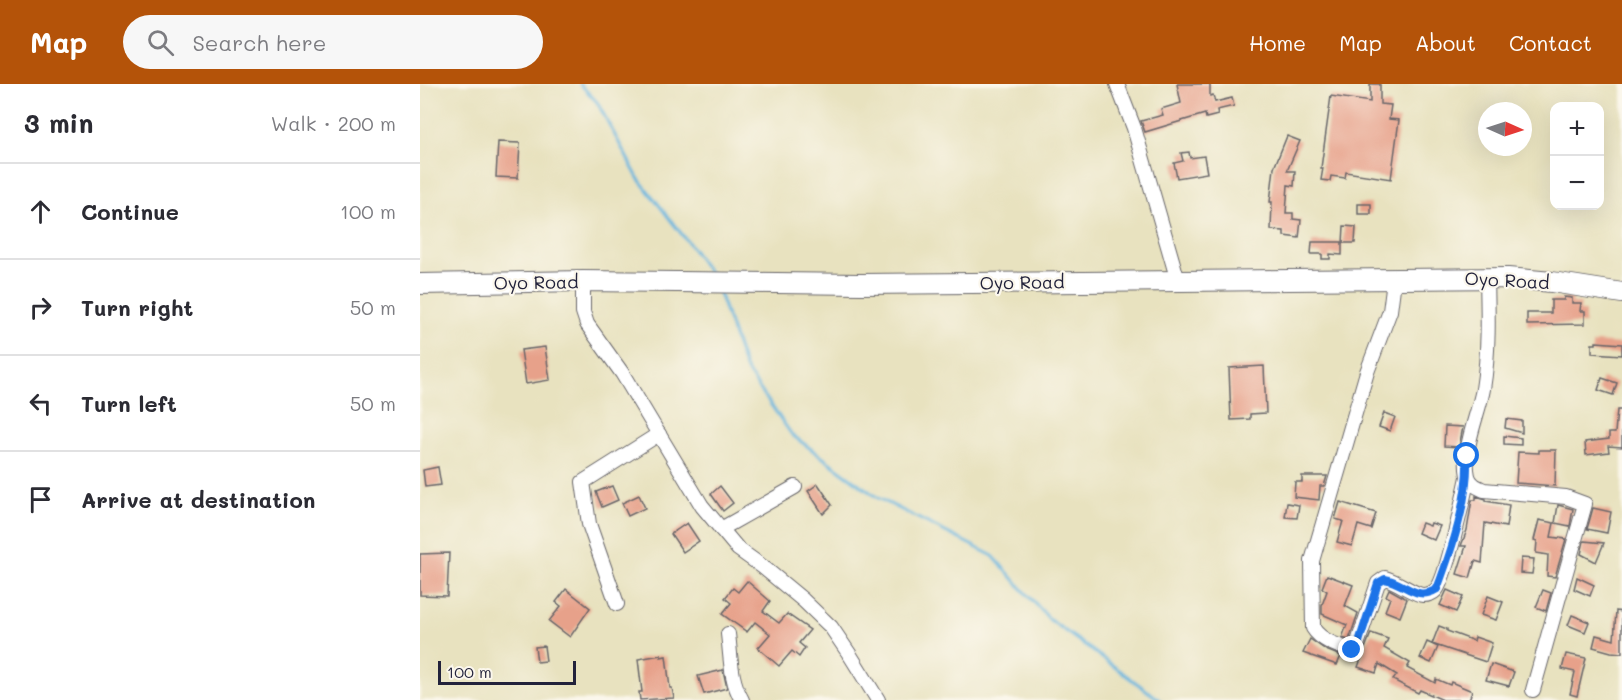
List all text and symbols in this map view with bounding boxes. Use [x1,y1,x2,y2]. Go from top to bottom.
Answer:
search box [123,15,543,69]
text: Map [30,24,87,60]
icon: search [144,26,177,59]
text: Search here [192,28,326,57]
text: Home [1249,29,1306,56]
text: Map [1339,29,1382,56]
text: About [1415,29,1476,56]
text: Contact [1509,29,1592,56]
north arrow [1478,102,1532,156]
map controls [1550,102,1604,210]
button: + [1550,102,1604,156]
text: 3 min [24,106,93,140]
text: Walk · 200 m [271,110,396,136]
button: − [1550,156,1604,210]
icon: ahead [24,195,57,228]
text: Continue [81,197,179,226]
text: 100 m [340,198,396,224]
street label: Oyo Road [1464,266,1550,294]
street label: Oyo Road [493,269,579,295]
street label: Oyo Road [979,269,1065,295]
icon: right [24,291,57,324]
text: Turn right [81,293,193,322]
text: 50 m [350,294,396,320]
icon: left [24,387,57,420]
text: Turn left [81,389,177,418]
text: 50 m [350,390,396,416]
route start [1453,442,1479,468]
icon: arrive [24,483,57,516]
text: Arrive at destination [81,485,316,514]
route end [1338,636,1364,662]
scale bar [438,658,576,686]
text: 100 m [447,661,492,682]

